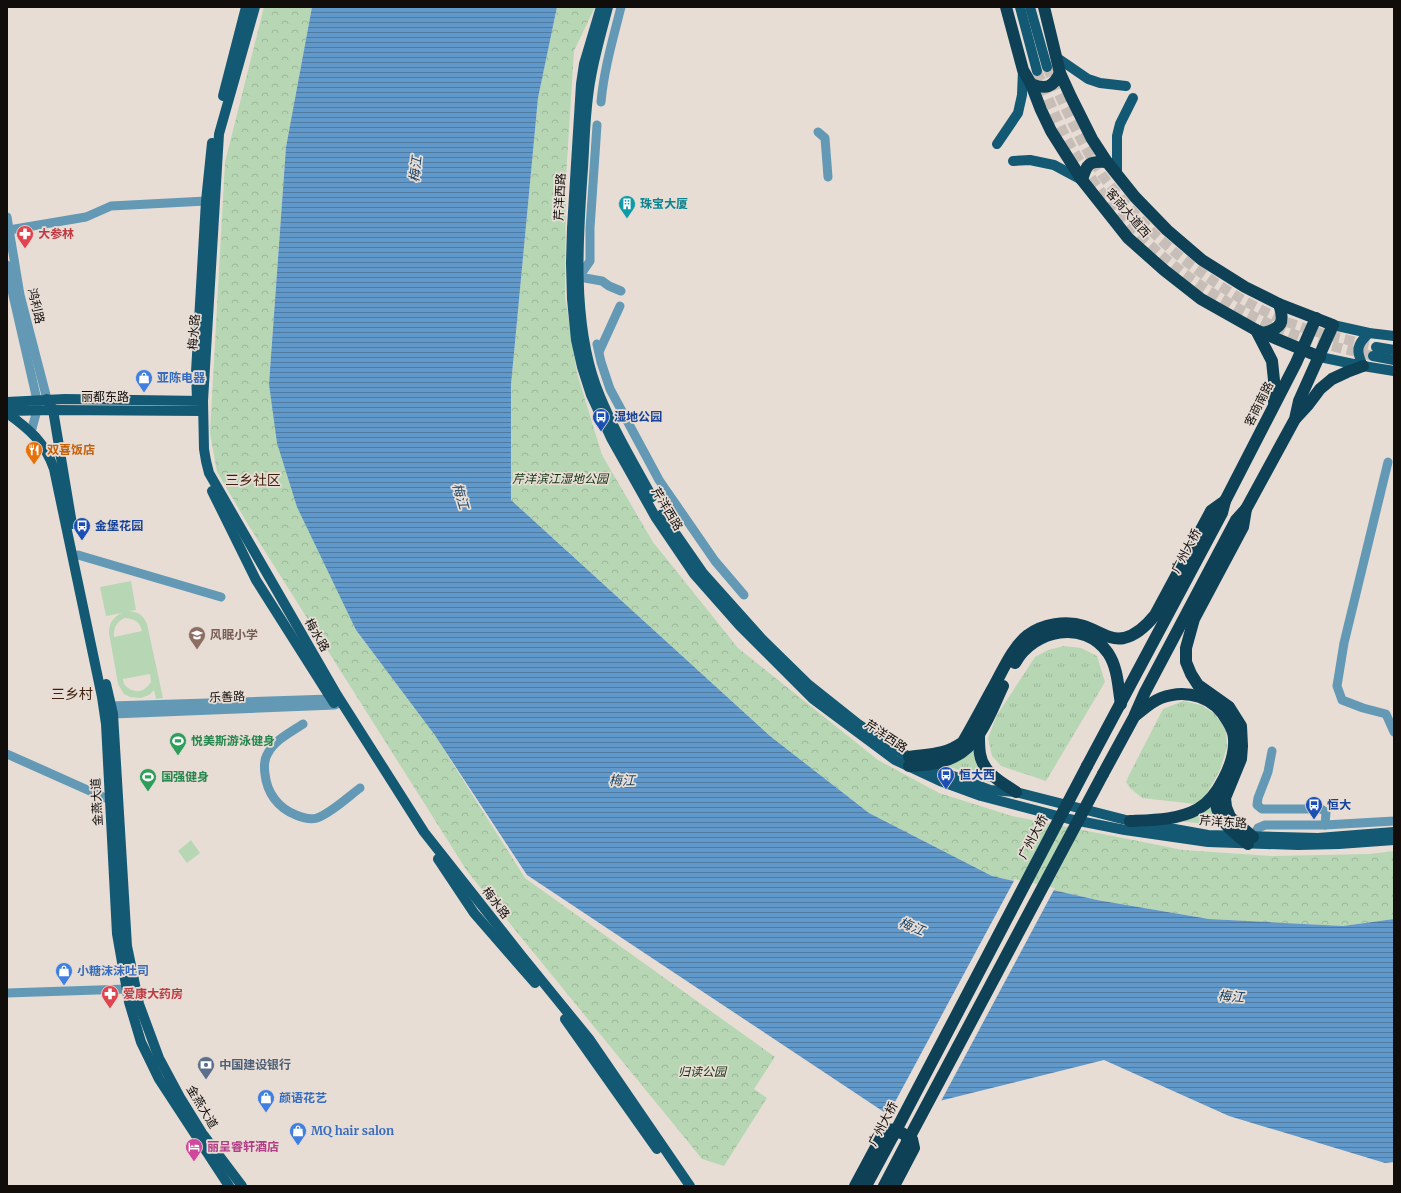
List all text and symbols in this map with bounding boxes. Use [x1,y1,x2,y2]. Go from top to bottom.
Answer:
water label: 梅江 [406,153,426,183]
street label: 芹洋西路 [551,173,568,221]
street label: 客商大道西 [1103,185,1154,240]
building icon: 珠宝大厦 [617,194,637,219]
place label: 珠宝大厦 [640,196,688,211]
pharmacy icon: 大参林 [15,224,35,249]
place label: 大参林 [38,226,74,241]
street label: 鸿利路 [25,287,48,325]
street label: 梅水路 [185,313,202,350]
shop icon: 亚陈电器 [134,368,154,393]
place label: 亚陈电器 [157,370,206,385]
street label: 客商南路 [1241,379,1276,429]
street label: 丽都东路 [81,389,129,404]
bus stop icon: 湿地公园 [591,407,611,432]
place label: 湿地公园 [614,409,662,424]
restaurant icon: 双喜饭店 [24,440,44,465]
place label: 双喜饭店 [47,442,95,457]
district label: 三乡社区 [225,471,281,489]
park label: 芹洋滨江湿地公园 [512,471,610,486]
water label: 梅江 [449,481,473,513]
street label: 芹洋西路 [649,484,686,533]
bus stop icon: 金堡花园 [72,516,92,541]
place label: 金堡花园 [95,518,143,533]
street label: 广州大桥 [1168,526,1203,575]
street label: 梅水路 [302,615,333,654]
school or university icon: 风眠小学 [187,625,207,650]
place label: 风眠小学 [210,627,258,642]
district label: 三乡村 [51,685,93,703]
street label: 乐善路 [209,688,245,705]
street label: 芹洋西路 [862,716,910,755]
sports icon: 悦美斯游泳健身 [168,731,188,756]
place label: 悦美斯游泳健身 [191,733,275,748]
bus stop icon: 恒大西 [936,765,956,790]
sports icon: 国强健身 [138,767,158,792]
place label: 恒大西 [959,767,995,782]
place label: 国强健身 [161,769,209,784]
water label: 梅江 [609,772,637,789]
street label: 金燕大道 [88,778,105,826]
bus stop icon: 恒大 [1304,795,1324,820]
place label: 恒大 [1327,797,1351,812]
street label: 广州大桥 [1015,812,1050,861]
street label: 芹洋东路 [1199,812,1248,831]
street label: 梅水路 [479,884,513,921]
water label: 梅江 [897,914,929,940]
shop icon: 小糖沫沫吐司 [54,961,74,986]
place label: 小糖沫沫吐司 [77,963,149,978]
pharmacy icon: 爱康大药房 [100,984,120,1009]
place label: 爱康大药房 [123,986,183,1001]
water label: 梅江 [1217,987,1247,1006]
bank icon: 中国建设银行 [196,1055,216,1080]
place label: 中国建设银行 [219,1057,291,1072]
park label: 归读公园 [678,1064,728,1079]
street label: 金燕大道 [184,1082,221,1131]
shop icon: 颜语花艺 [256,1088,276,1113]
place label: 颜语花艺 [279,1090,327,1105]
street label: 广州大桥 [865,1099,900,1148]
shop icon: MQ hair salon [288,1121,308,1146]
place label: MQ hair salon [311,1123,394,1138]
hotel icon: 丽呈睿轩酒店 [184,1137,204,1162]
place label: 丽呈睿轩酒店 [207,1139,279,1154]

